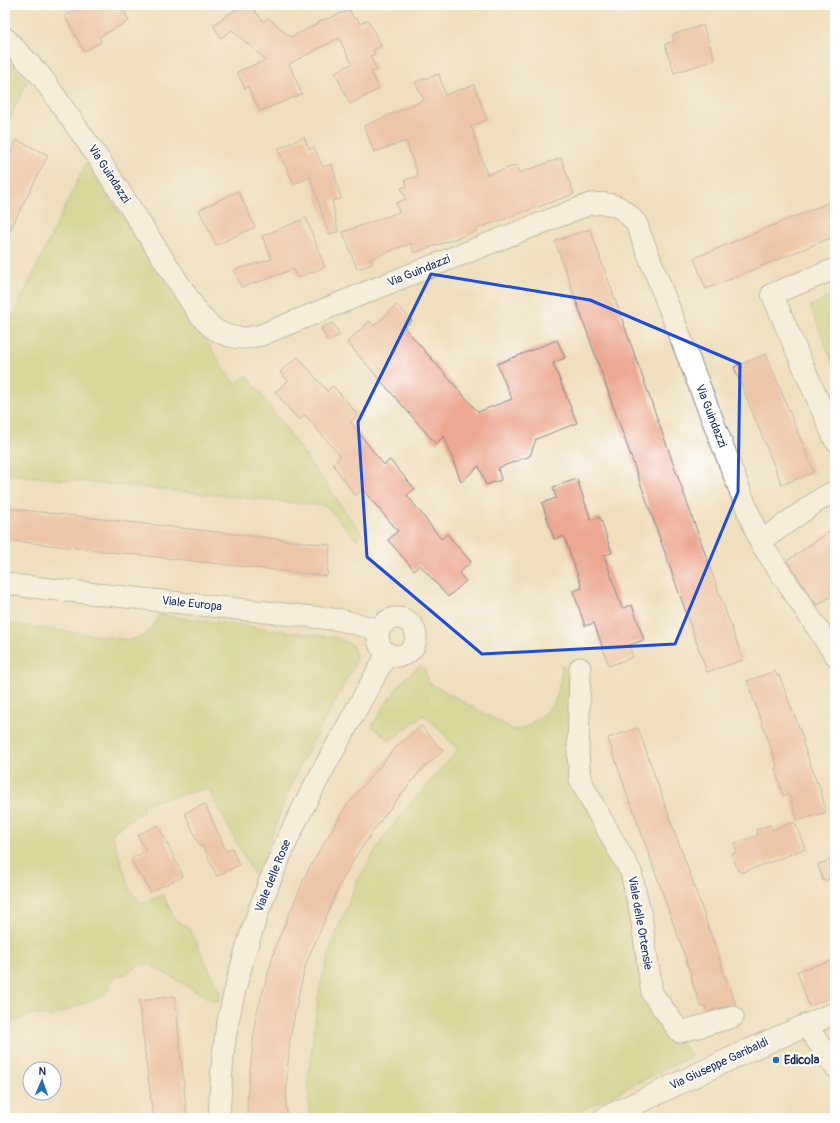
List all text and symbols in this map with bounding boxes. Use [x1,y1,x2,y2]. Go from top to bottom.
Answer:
street label: Via Guindazzi [85,142,133,206]
street label: Via Guindazzi [385,252,453,290]
street label: Via Guindazzi [692,382,730,450]
street label: Viale Europa [161,593,223,615]
street label: Viale delle Rose [252,837,294,915]
street label: Viale delle Ortensie [624,875,656,971]
street label: Via Giuseppe Garibaldi [667,1035,771,1093]
place label: Edicola [784,1053,820,1068]
marker: Edicola [771,1055,781,1065]
north arrow [22,1061,62,1101]
text: N [38,1065,47,1078]

